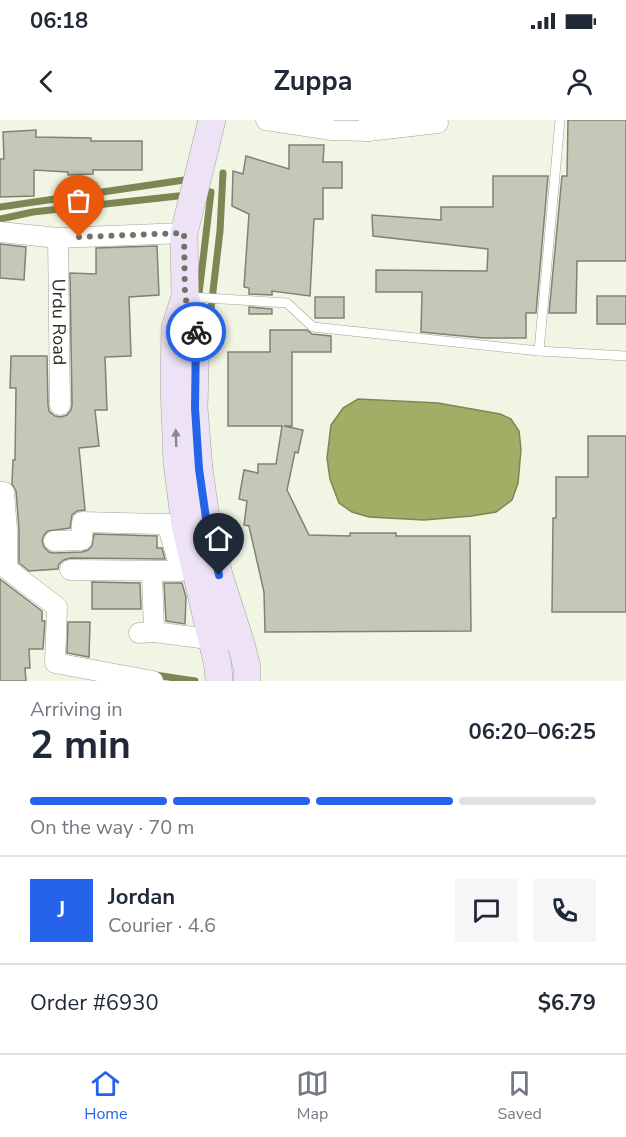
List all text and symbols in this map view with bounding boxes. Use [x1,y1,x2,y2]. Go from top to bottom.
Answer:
text: 06:18 [30,6,88,36]
text: Zuppa [274,63,352,100]
icon: back [30,65,63,98]
icon: person [563,65,596,98]
pin [53,175,104,237]
icon: bag [62,184,95,217]
street label: Urdu Road [46,279,72,365]
courier [166,302,226,362]
icon: bike [180,316,213,349]
one-way arrow [171,428,181,447]
pin [193,513,244,575]
icon: home [202,522,235,555]
text: Arriving in [30,696,123,723]
text: 06:20–06:25 [468,717,596,747]
text: 2 min [30,719,131,772]
text: On the way · 70 m [30,814,194,841]
button: chat [455,879,518,942]
button: phone [533,879,596,942]
text: Jordan [108,882,175,912]
text: J [58,895,65,925]
text: Courier · 4.6 [108,912,216,939]
text: Order #6930 [30,988,159,1018]
text: $6.79 [538,988,596,1018]
tab: Home [84,1067,128,1125]
tab: Map [296,1067,329,1125]
tab: Saved [498,1067,542,1125]

